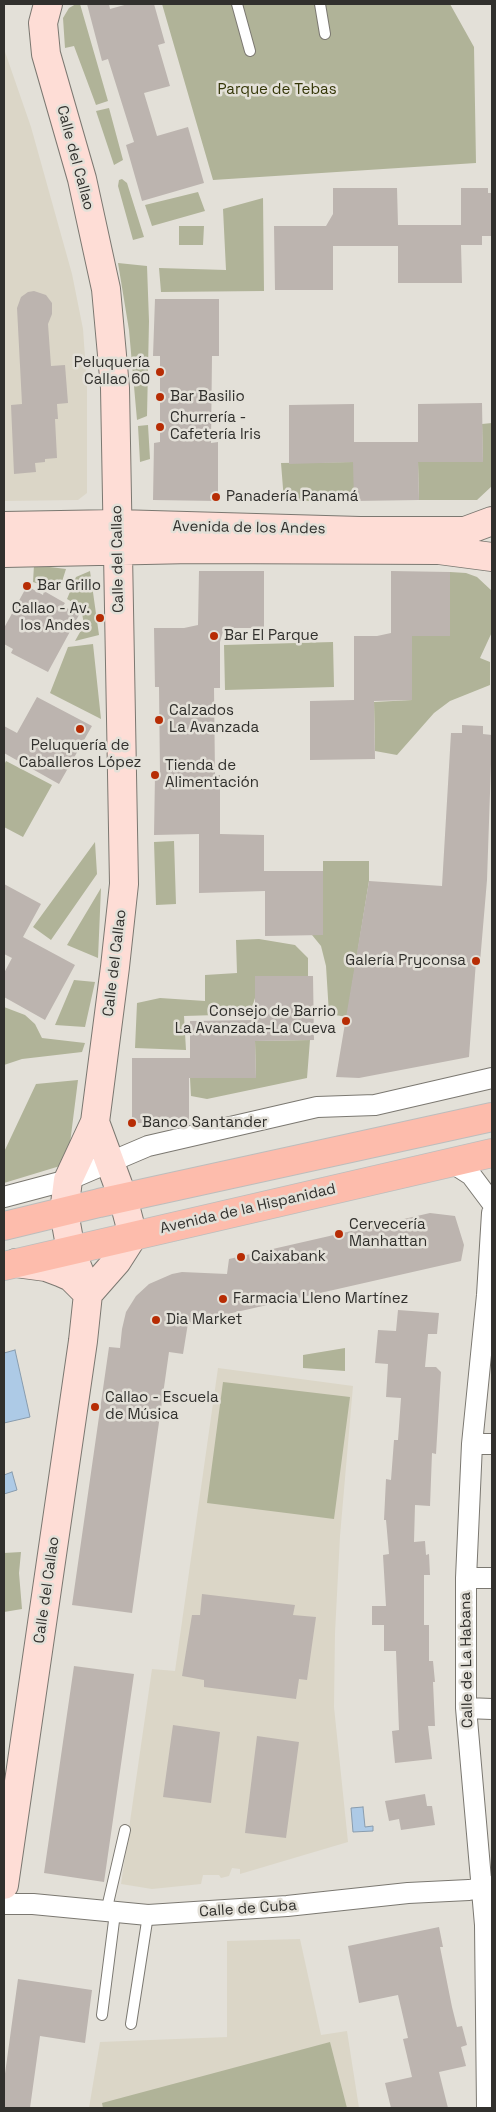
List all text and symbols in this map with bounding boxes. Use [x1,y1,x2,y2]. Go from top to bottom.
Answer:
park label: Parque de Tebas [217,81,337,99]
street label: Calle del Callao [52,104,98,212]
place label: Peluquería Callao 60 [74,354,150,389]
marker: Peluquería Callao 60 [154,366,166,378]
place label: Bar Basilio [170,388,245,406]
marker: Bar Basilio [154,391,166,403]
place label: Churrería - Cafetería Iris [170,409,261,444]
marker: Churrería - Cafetería Iris [154,421,166,433]
place label: Panadería Panamá [226,488,358,506]
marker: Panadería Panamá [210,491,222,503]
street label: Calle del Callao [108,505,128,613]
street label: Avenida de los Andes [172,518,326,538]
place label: Bar Grillo [37,577,101,595]
marker: Bar Grillo [21,580,33,592]
place label: Callao - Av. los Andes [12,600,90,635]
marker: Callao - Av. los Andes [94,612,106,624]
place label: Bar El Parque [224,627,319,645]
marker: Bar El Parque [208,630,220,642]
place label: Calzados La Avanzada [169,702,259,737]
marker: Calzados La Avanzada [153,714,165,726]
marker: Peluquería de Caballeros López [74,723,86,735]
place label: Peluquería de Caballeros López [19,737,141,772]
place label: Tienda de Alimentación [165,757,259,792]
marker: Tienda de Alimentación [149,769,161,781]
street label: Calle del Callao [100,908,130,1018]
place label: Galería Pryconsa [345,952,466,970]
marker: Galería Pryconsa [470,955,482,967]
place label: Consejo de Barrio La Avanzada-La Cueva [175,1003,336,1038]
marker: Consejo de Barrio La Avanzada-La Cueva [340,1015,352,1027]
place label: Banco Santander [142,1114,268,1132]
marker: Banco Santander [126,1117,138,1129]
street label: Avenida de la Hispanidad [158,1180,338,1238]
place label: Cervecería Manhattan [349,1216,427,1251]
marker: Cervecería Manhattan [333,1228,345,1240]
place label: Caixabank [251,1248,326,1266]
marker: Caixabank [235,1251,247,1263]
place label: Farmacia Lleno Martínez [233,1290,408,1308]
marker: Farmacia Lleno Martínez [217,1293,229,1305]
place label: Dia Market [166,1311,243,1329]
marker: Dia Market [150,1314,162,1326]
place label: Callao - Escuela de Música [105,1389,219,1424]
marker: Callao - Escuela de Música [89,1401,101,1413]
street label: Calle del Callao [31,1535,63,1645]
street label: Calle de La Habana [457,1592,477,1728]
street label: Calle de Cuba [199,1897,297,1921]

